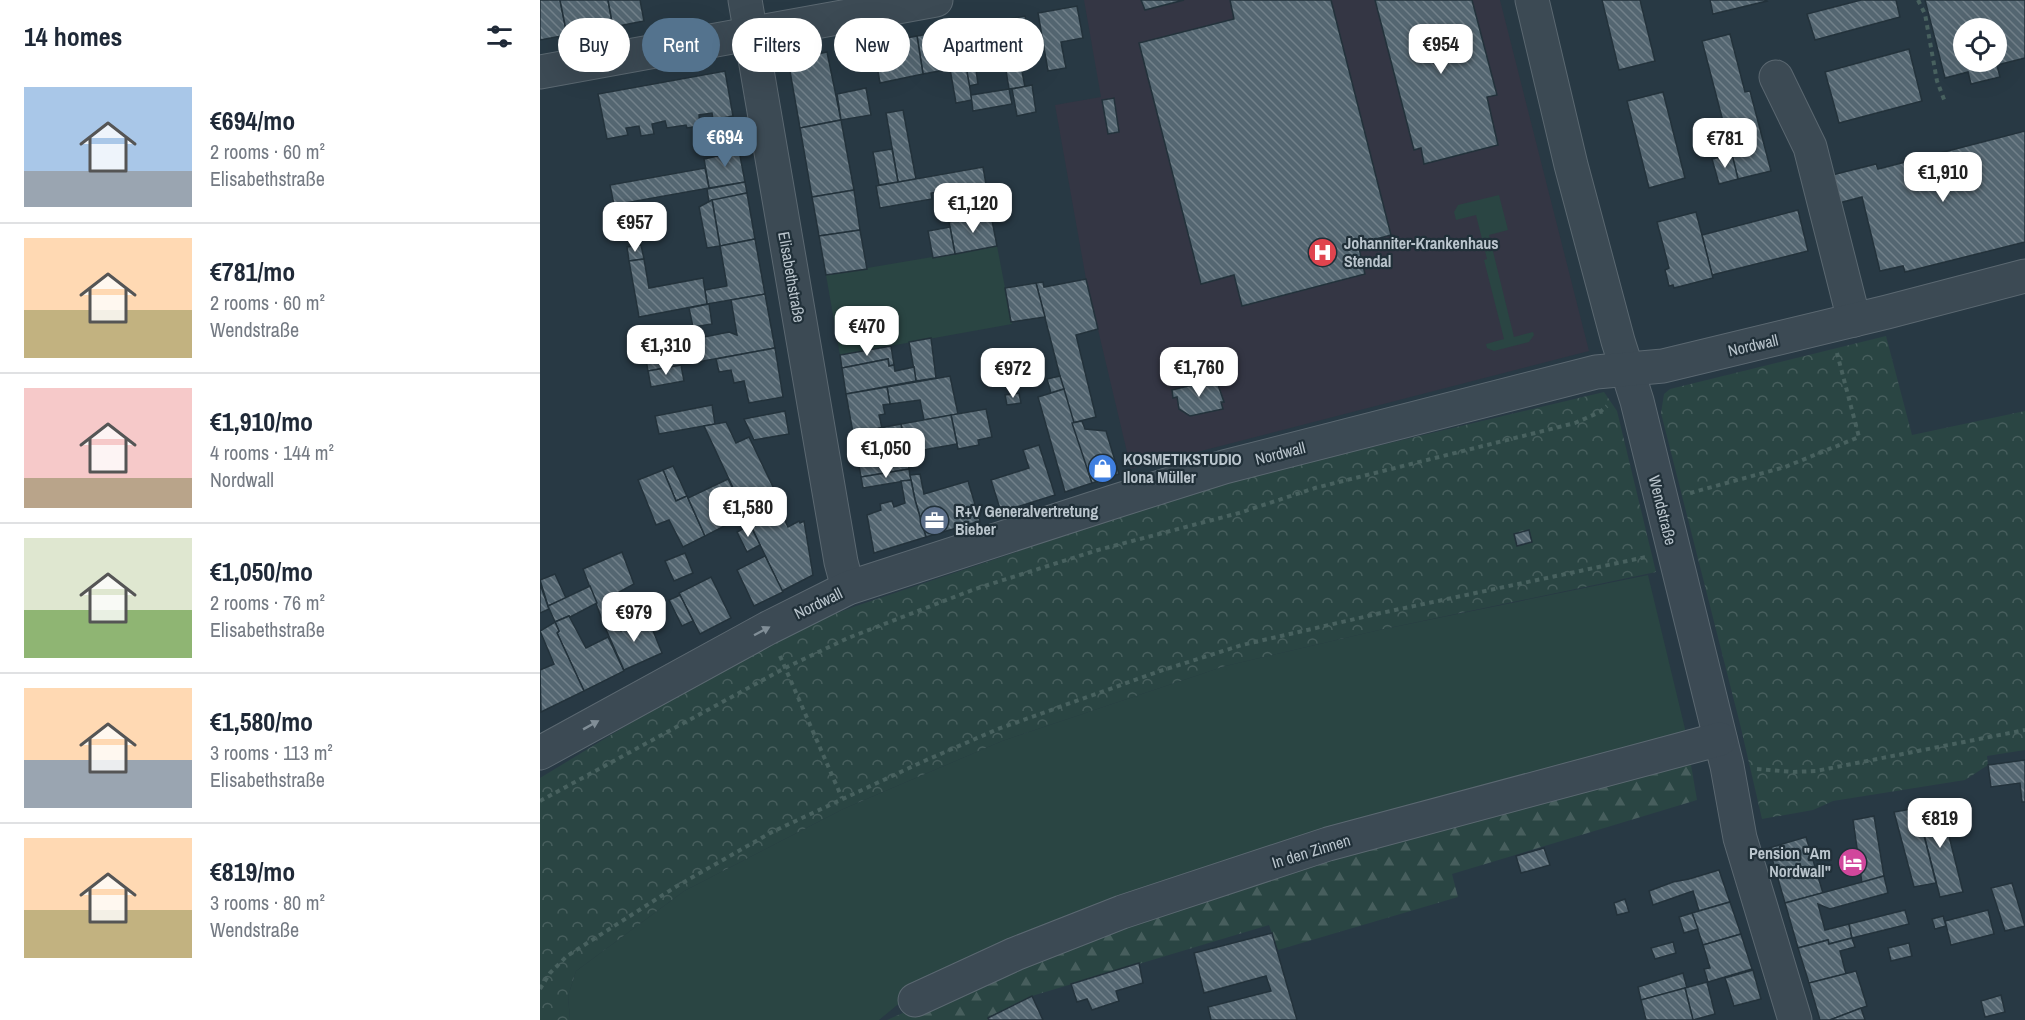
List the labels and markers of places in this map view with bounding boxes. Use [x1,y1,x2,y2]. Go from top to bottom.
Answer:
pin: €954 [1405,24,1477,75]
pin: €694 [689,117,761,168]
pin: €781 [1689,118,1761,169]
pin: €1,910 [1894,152,1992,203]
pin: €1,120 [924,183,1022,234]
pin: €957 [599,202,671,253]
place label: Johanniter-Krankenhaus Stendal [1344,232,1499,272]
hospital icon: Johanniter-Krankenhaus Stendal [1307,236,1339,268]
pin: €470 [831,306,903,357]
pin: €1,310 [617,325,715,376]
pin: €1,760 [1150,347,1248,398]
pin: €972 [977,348,1049,399]
pin: €1,050 [837,428,935,479]
place label: KOSMETIKSTUDIO Ilona Müller [1123,448,1242,488]
shop icon: KOSMETIKSTUDIO Ilona Müller [1086,452,1118,484]
pin: €1,580 [699,487,797,538]
place label: R+V Generalvertretung Bieber [955,500,1098,540]
office icon: R+V Generalvertretung Bieber [918,504,950,536]
pin: €979 [598,592,670,643]
pin: €819 [1904,798,1976,849]
place label: Pension "Am Nordwall" [1749,842,1831,882]
hotel icon: Pension "Am Nordwall" [1836,846,1868,878]

